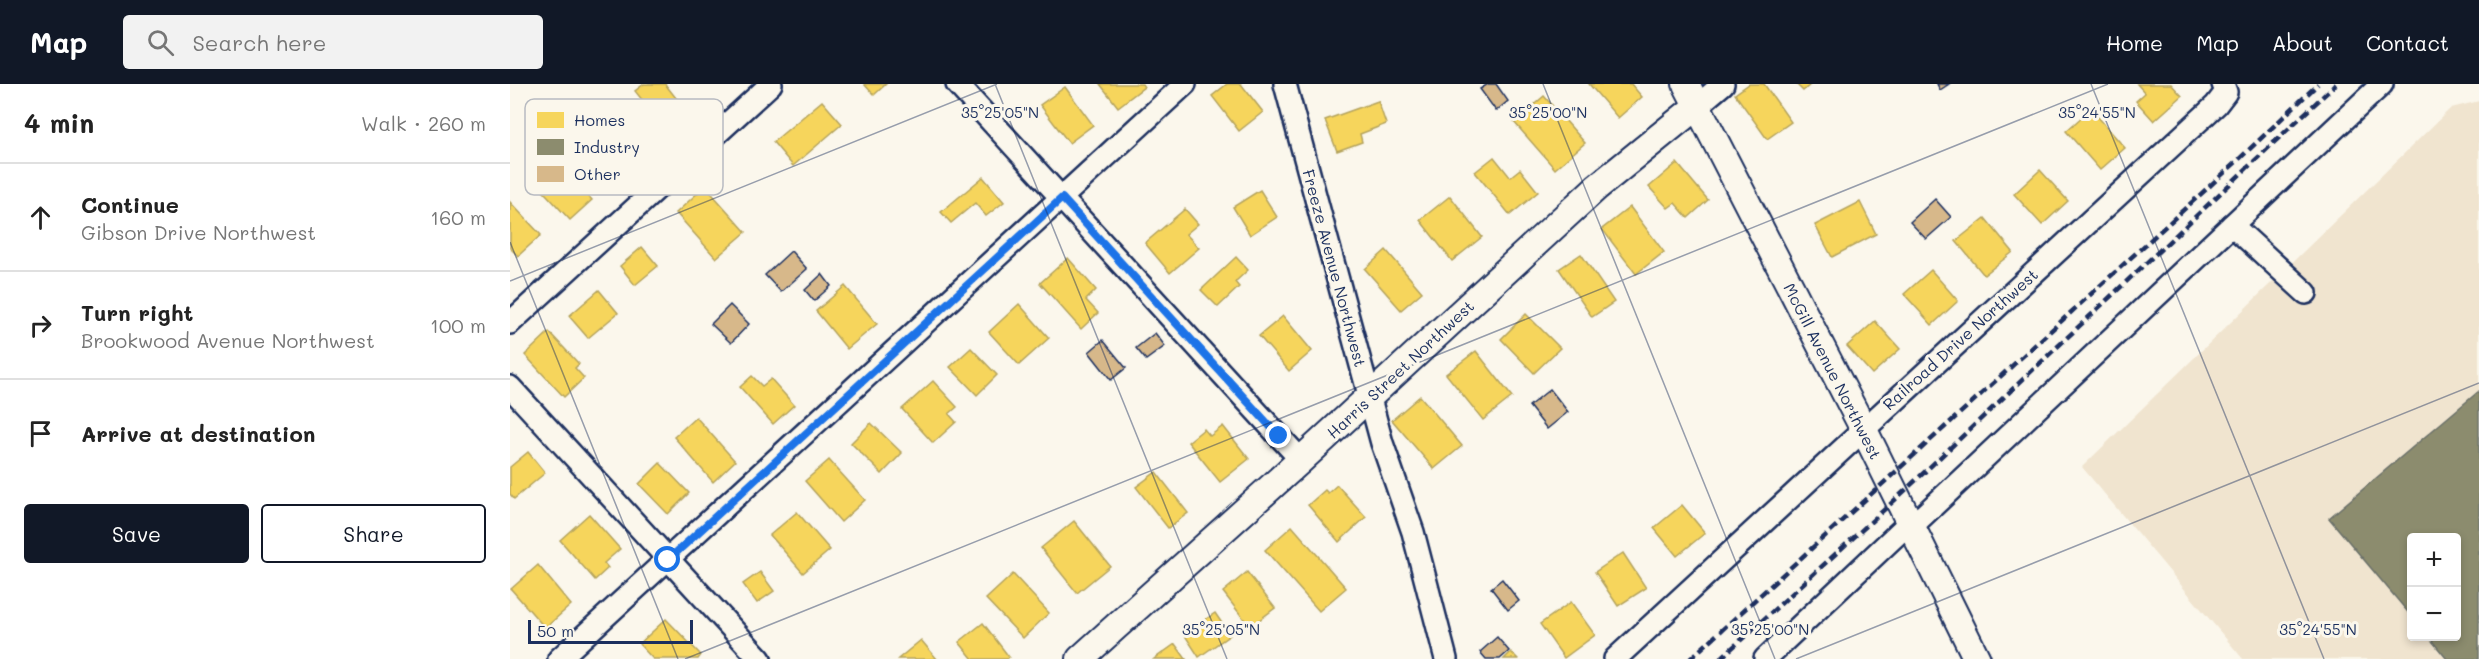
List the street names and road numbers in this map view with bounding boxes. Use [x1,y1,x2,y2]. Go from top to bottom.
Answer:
street label: Freeze Avenue Northwest [1298,167,1372,369]
street label: Railroad Drive Northwest [1878,264,2042,414]
street label: McGill Avenue Northwest [1779,279,1887,463]
street label: Harris Street Northwest [1322,295,1478,443]

